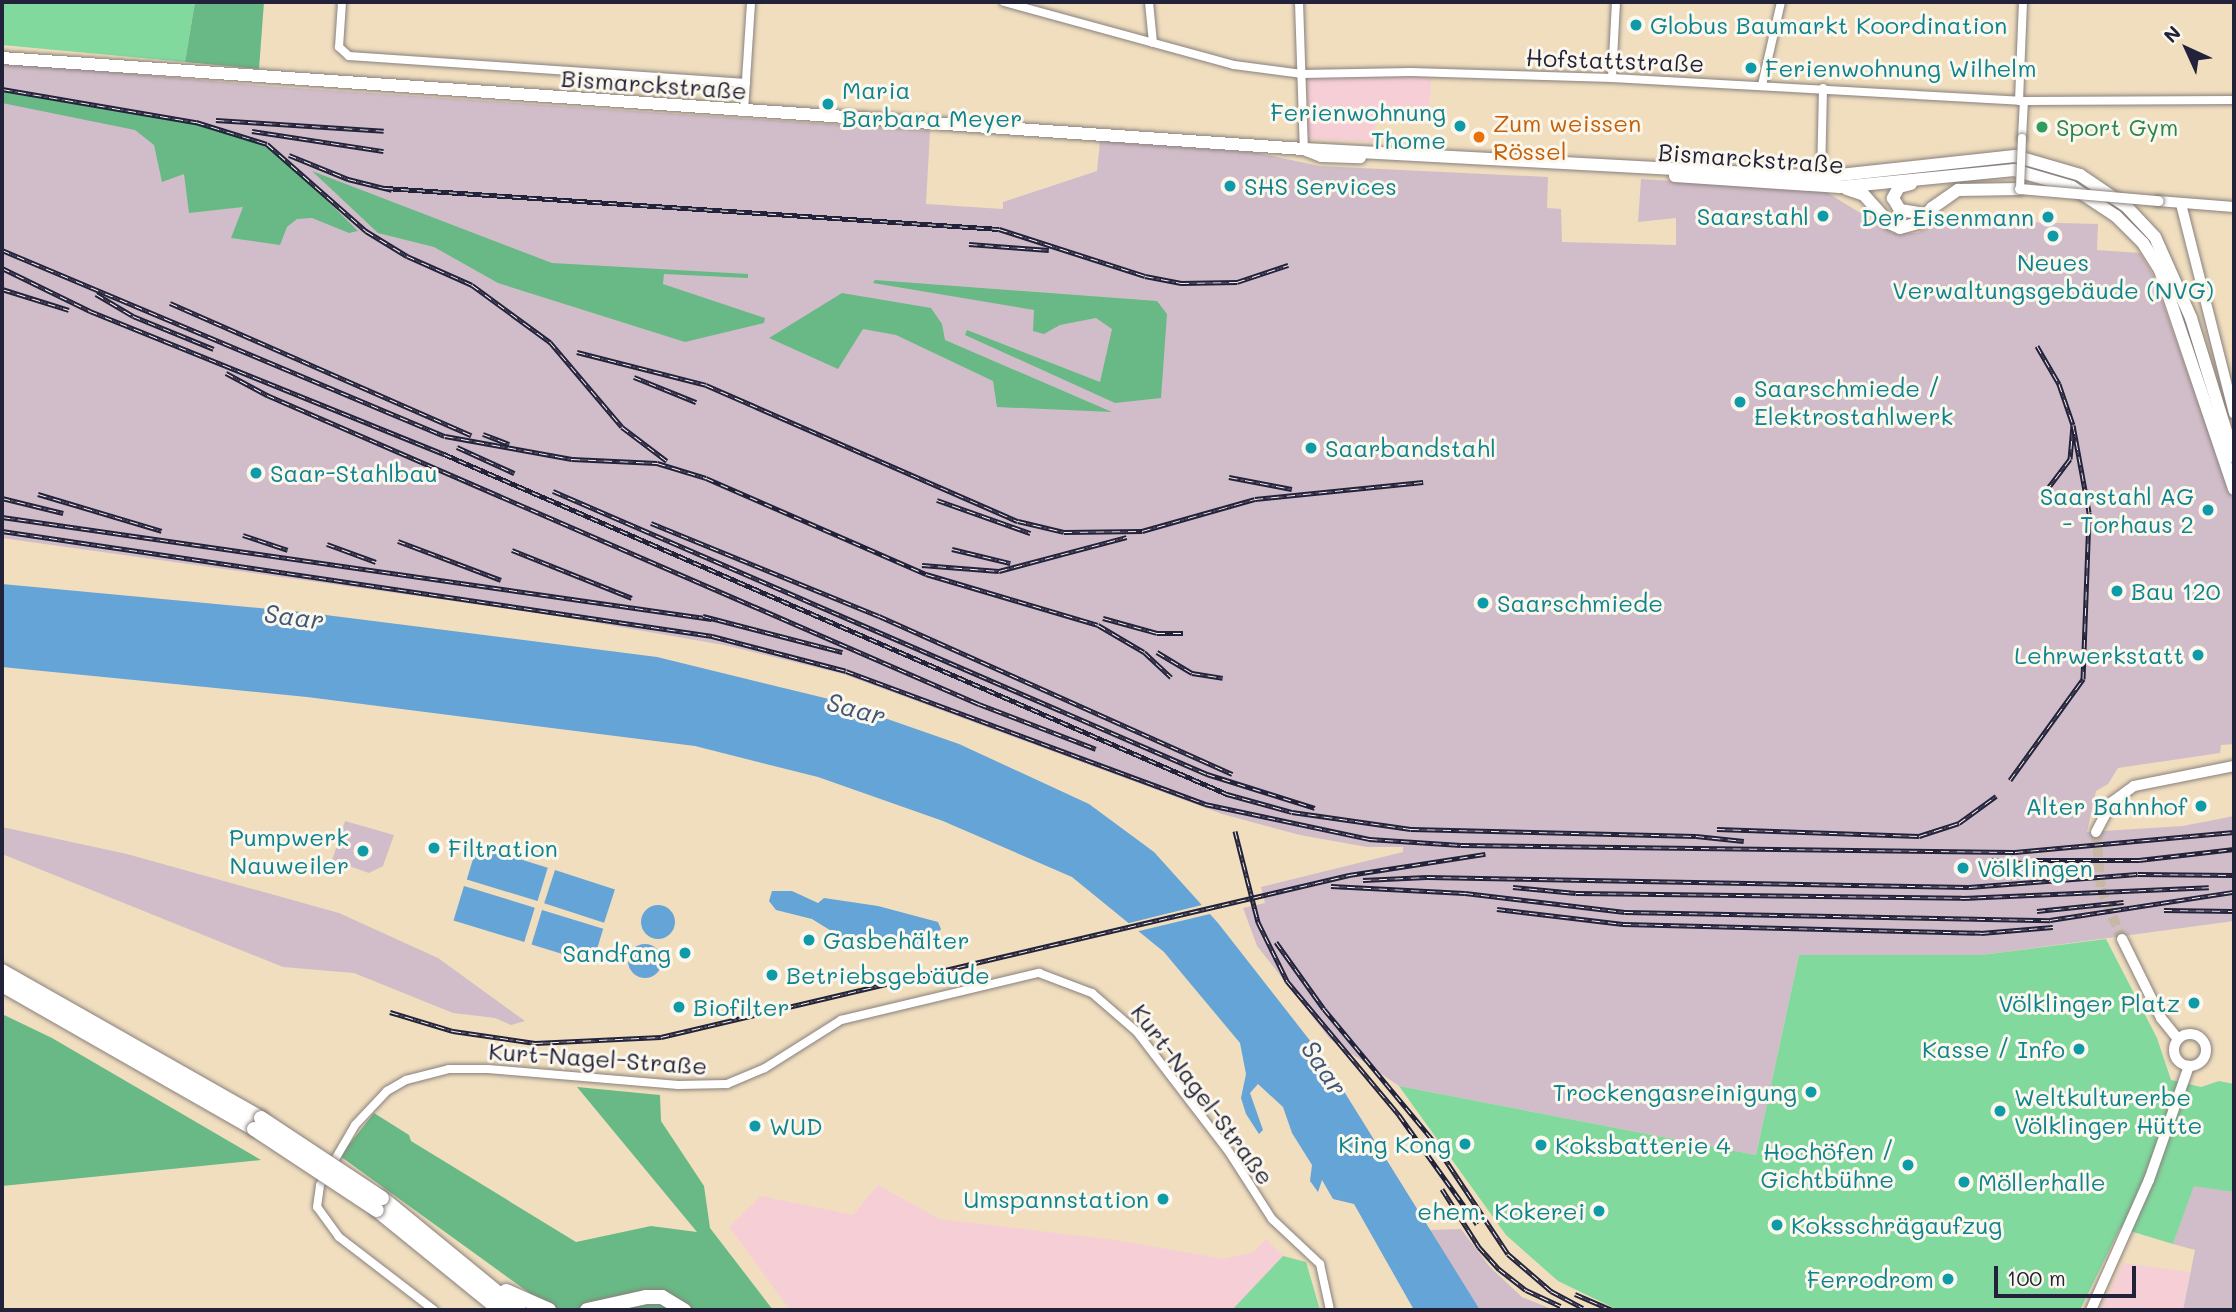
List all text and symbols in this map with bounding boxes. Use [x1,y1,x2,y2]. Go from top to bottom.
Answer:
place label: Globus Baumarkt Koordination [1650,11,2007,39]
north arrow [2152,14,2222,84]
marker: Globus Baumarkt Koordination [1628,17,1644,33]
text: N [2158,20,2186,48]
street label: Hofstattstraße [1525,42,1705,78]
place label: Ferienwohnung Wilhelm [1765,54,2037,82]
marker: Ferienwohnung Wilhelm [1743,60,1759,76]
street label: Bismarckstraße [560,63,748,105]
place label: Maria Barbara Meyer [842,76,1022,132]
marker: Maria Barbara Meyer [820,96,836,112]
place label: Ferienwohnung Thome [1270,98,1446,154]
place label: Zum weissen Rössel [1493,109,1641,165]
place label: Sport Gym [2056,113,2178,141]
marker: Ferienwohnung Thome [1452,118,1468,134]
marker: Sport Gym [2034,119,2050,135]
marker: Zum weissen Rössel [1471,129,1487,145]
street label: Bismarckstraße [1657,137,1845,179]
place label: SHS Services [1244,172,1397,200]
marker: SHS Services [1222,178,1238,194]
place label: Saarstahl [1697,202,1809,230]
place label: Der Eisenmann [1861,203,2034,231]
marker: Saarstahl [1815,208,1831,224]
marker: Der Eisenmann [2040,209,2056,225]
marker: Neues Verwaltungsgebäude (NVG) [2045,228,2061,244]
place label: Neues Verwaltungsgebäude (NVG) [1892,248,2214,304]
place label: Saarschmiede / Elektrostahlwerk [1754,374,1953,430]
marker: Saarschmiede / Elektrostahlwerk [1732,394,1748,410]
place label: Saarbandstahl [1325,434,1496,462]
marker: Saarbandstahl [1303,440,1319,456]
place label: Saar-Stahlbau [270,459,438,487]
marker: Saar-Stahlbau [248,465,264,481]
place label: Saarstahl AG - Torhaus 2 [2040,482,2194,538]
marker: Saarstahl AG - Torhaus 2 [2200,502,2216,518]
place label: Bau 120 [2131,577,2221,605]
marker: Bau 120 [2109,583,2125,599]
place label: Saarschmiede [1497,589,1663,617]
marker: Saarschmiede [1475,595,1491,611]
water label: Saar [262,598,326,636]
place label: Lehrwerkstatt [2014,641,2184,669]
marker: Lehrwerkstatt [2190,647,2206,663]
water label: Saar [823,686,889,732]
place label: Alter Bahnhof [2025,792,2187,820]
marker: Alter Bahnhof [2193,798,2209,814]
place label: Pumpwerk Nauweiler [229,823,349,879]
place label: Filtration [448,834,558,862]
marker: Filtration [426,840,442,856]
marker: Pumpwerk Nauweiler [355,843,371,859]
place label: Völklingen [1977,854,2093,882]
marker: Völklingen [1955,860,1971,876]
place label: Gasbehälter [823,926,970,954]
marker: Gasbehälter [801,932,817,948]
place label: Sandfang [563,939,671,967]
marker: Sandfang [677,945,693,961]
place label: Betriebsgebäude [786,961,990,989]
marker: Betriebsgebäude [764,967,780,983]
place label: Völklinger Platz [1998,989,2180,1017]
place label: Biofilter [693,993,790,1021]
marker: Völklinger Platz [2186,995,2202,1011]
street label: Kurt-Nagel-Straße [1126,998,1280,1190]
marker: Biofilter [671,999,687,1015]
water label: Saar [1294,1034,1354,1102]
place label: Kasse / Info [1922,1035,2065,1063]
street label: Kurt-Nagel-Straße [488,1036,708,1080]
marker: Kasse / Info [2071,1041,2087,1057]
place label: Trockengasreinigung [1553,1078,1797,1106]
place label: Weltkulturerbe Völklinger Hütte [2014,1083,2202,1139]
marker: Trockengasreinigung [1803,1084,1819,1100]
marker: Weltkulturerbe Völklinger Hütte [1992,1103,2008,1119]
place label: WUD [769,1112,823,1140]
marker: WUD [747,1118,763,1134]
place label: King Kong [1338,1130,1451,1158]
place label: Koksbatterie 4 [1555,1131,1730,1159]
marker: King Kong [1457,1136,1473,1152]
marker: Koksbatterie 4 [1533,1137,1549,1153]
place label: Hochöfen / Gichtbühne [1761,1137,1894,1193]
marker: Hochöfen / Gichtbühne [1900,1157,1916,1173]
place label: Möllerhalle [1978,1168,2106,1196]
marker: Möllerhalle [1956,1174,1972,1190]
place label: Umspannstation [963,1185,1149,1213]
marker: Umspannstation [1155,1191,1171,1207]
place label: ehem. Kokerei [1417,1197,1585,1225]
marker: ehem. Kokerei [1591,1203,1607,1219]
place label: Koksschrägaufzug [1791,1211,2002,1239]
marker: Koksschrägaufzug [1769,1217,1785,1233]
scale bar [1998,1252,2140,1296]
text: 100 m [2007,1264,2066,1291]
place label: Ferrodrom [1807,1265,1934,1293]
marker: Ferrodrom [1940,1271,1956,1287]

